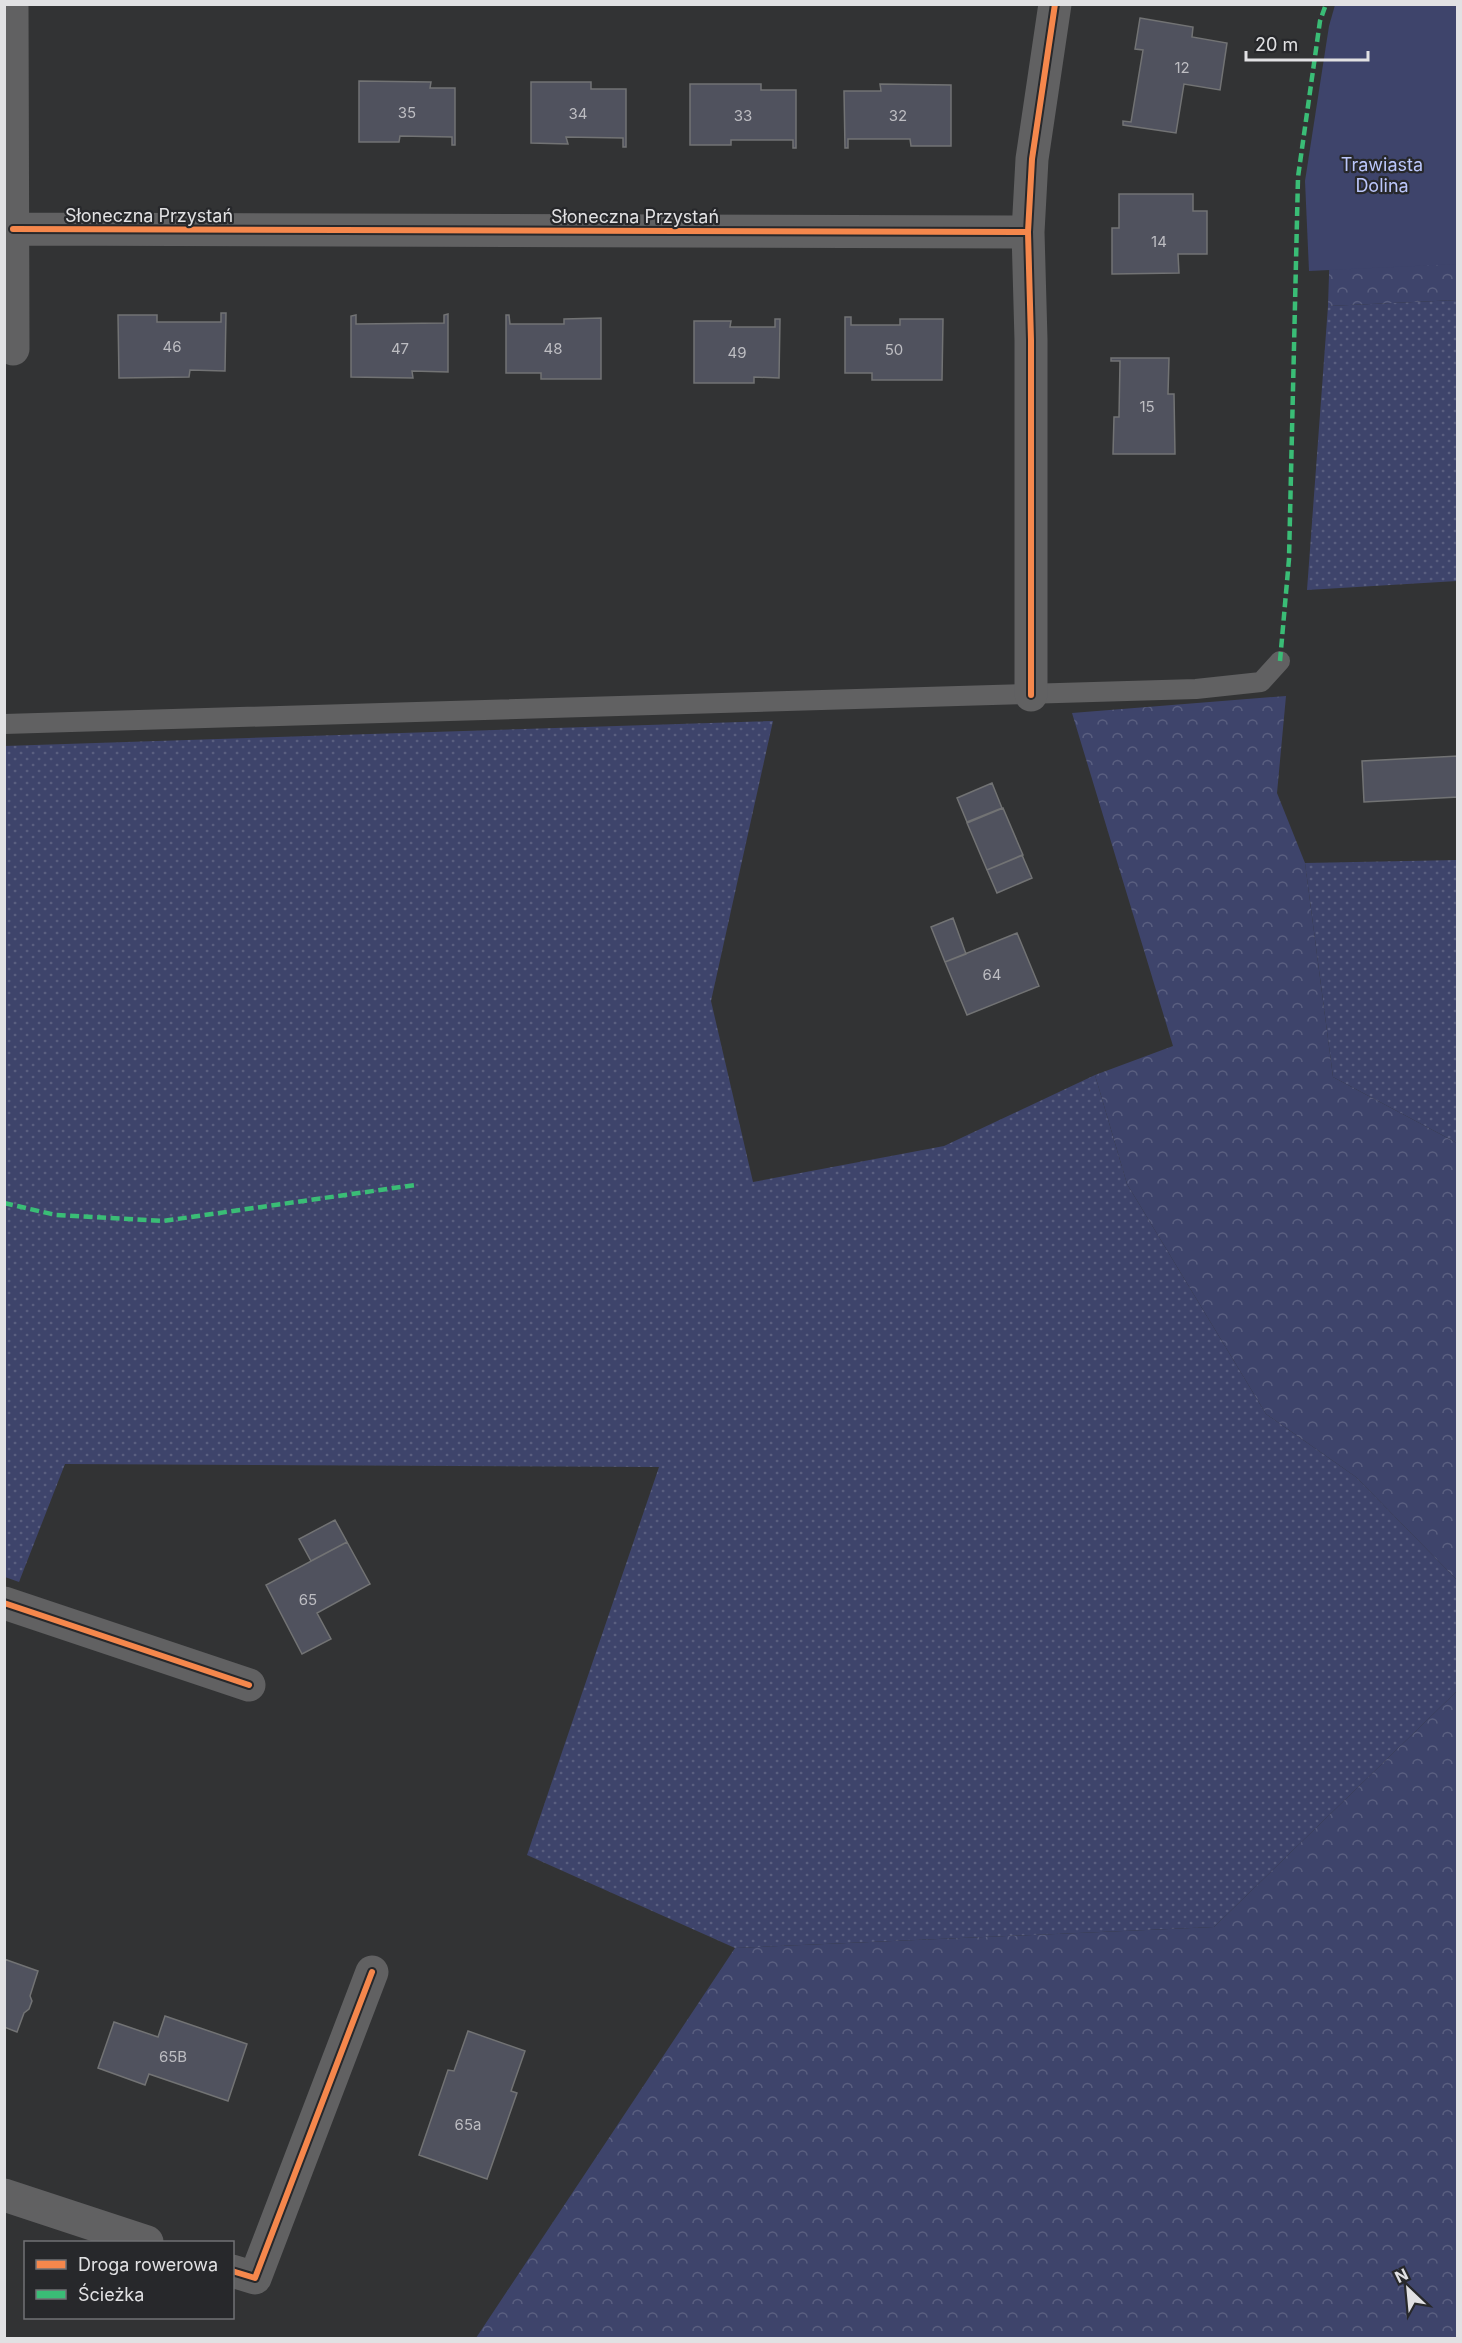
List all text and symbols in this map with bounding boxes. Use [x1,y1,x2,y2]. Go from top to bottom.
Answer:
scale bar [1246,24,1368,62]
text: 20 m [1255,34,1298,55]
house number: 12 [1174,58,1190,77]
house number: 35 [398,103,416,122]
house number: 34 [569,104,587,123]
house number: 33 [734,106,752,125]
house number: 32 [889,106,907,125]
park label: Trawiasta Dolina [1341,154,1423,196]
street label: Słoneczna Przystań [65,205,233,226]
street label: Słoneczna Przystań [551,206,719,227]
house number: 14 [1151,232,1167,251]
house number: 46 [163,337,182,356]
house number: 47 [391,339,409,358]
house number: 48 [544,339,562,358]
house number: 50 [885,340,903,359]
house number: 49 [728,343,747,362]
house number: 15 [1139,397,1155,416]
house number: 64 [983,965,1002,984]
house number: 65 [299,1590,317,1609]
house number: 65B [159,2047,187,2066]
house number: 65a [455,2115,481,2134]
legend [24,2241,234,2319]
text: Droga rowerowa [78,2254,218,2275]
north arrow [1378,2259,1438,2319]
text: N [1392,2264,1411,2287]
text: Ścieżka [78,2283,144,2305]

